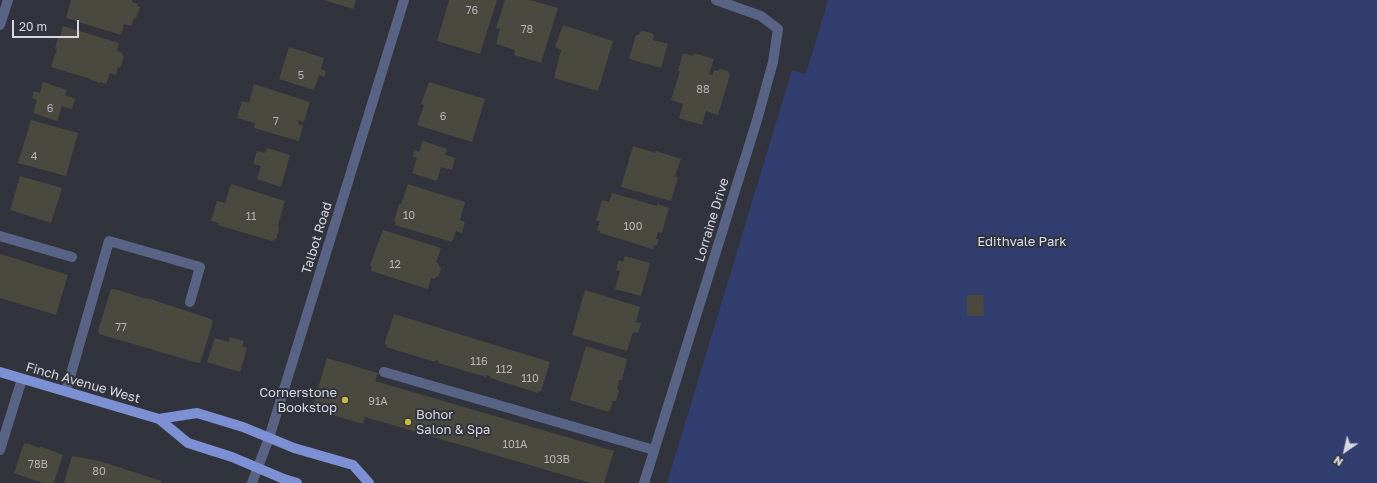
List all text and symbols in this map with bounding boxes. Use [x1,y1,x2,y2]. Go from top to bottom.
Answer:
house number: 76 [466,4,478,18]
scale bar [14,12,81,38]
text: 20 m [19,19,47,34]
house number: 78 [521,23,533,37]
house number: 5 [298,69,304,83]
house number: 88 [696,83,710,97]
house number: 6 [47,102,53,116]
house number: 6 [440,110,446,124]
house number: 7 [273,115,279,129]
house number: 4 [31,150,37,164]
street label: Lorraine Drive [692,176,732,264]
street label: Talbot Road [299,200,335,276]
house number: 10 [403,209,415,223]
house number: 11 [246,210,256,224]
house number: 100 [624,220,642,234]
park label: Edithvale Park [977,234,1067,250]
house number: 12 [389,258,401,272]
house number: 77 [115,321,127,335]
house number: 116 [470,355,488,369]
street label: Finch Avenue West [24,359,142,407]
house number: 112 [495,363,513,377]
house number: 110 [521,372,539,386]
place label: Cornerstone Bookstop [259,385,337,416]
marker: Cornerstone Bookstop [340,395,350,405]
house number: 91A [368,395,388,409]
place label: Bohor Salon & Spa [416,407,490,438]
marker: Bohor Salon & Spa [403,417,413,427]
north arrow [1325,431,1365,471]
house number: 101A [503,438,527,452]
house number: 103B [544,453,570,467]
text: N [1331,454,1345,469]
house number: 78B [28,458,48,472]
house number: 80 [92,465,106,479]

